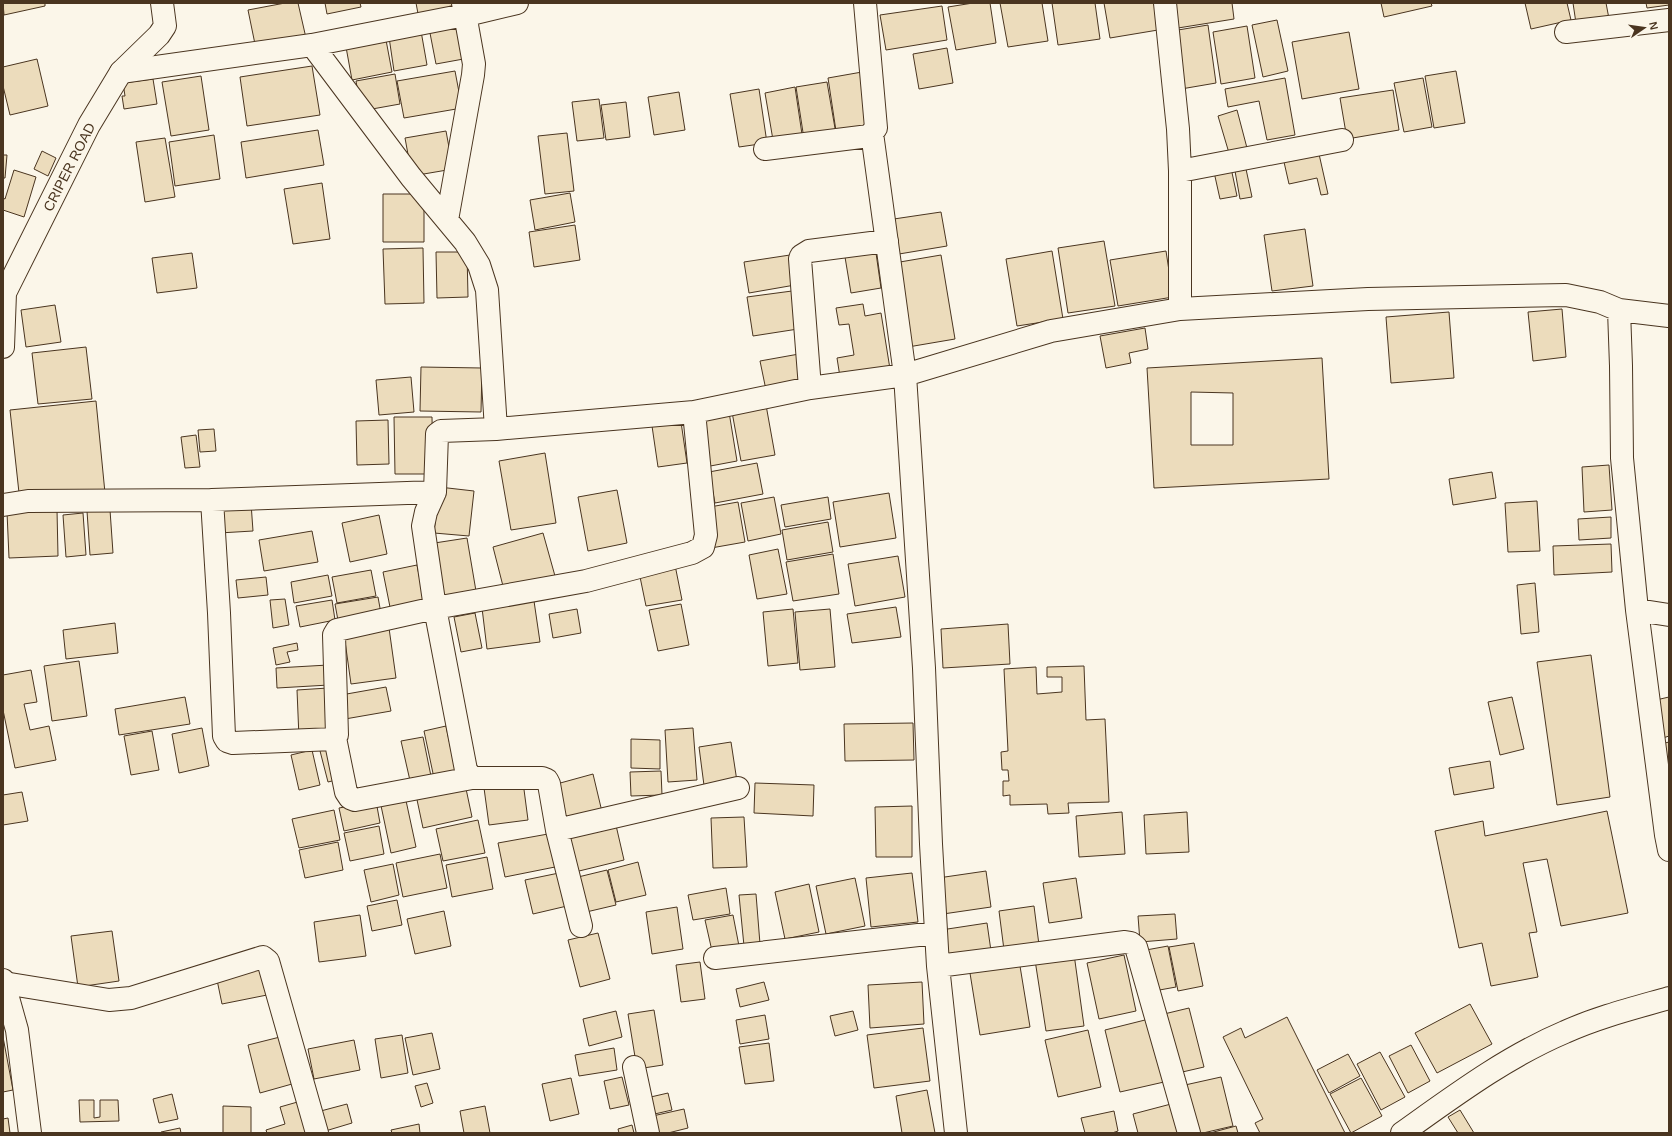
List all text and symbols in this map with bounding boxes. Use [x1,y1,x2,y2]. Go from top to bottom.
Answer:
north arrow [1624,8,1664,48]
text: N [1647,21,1660,31]
street label: CRIPER ROAD [40,120,98,214]

